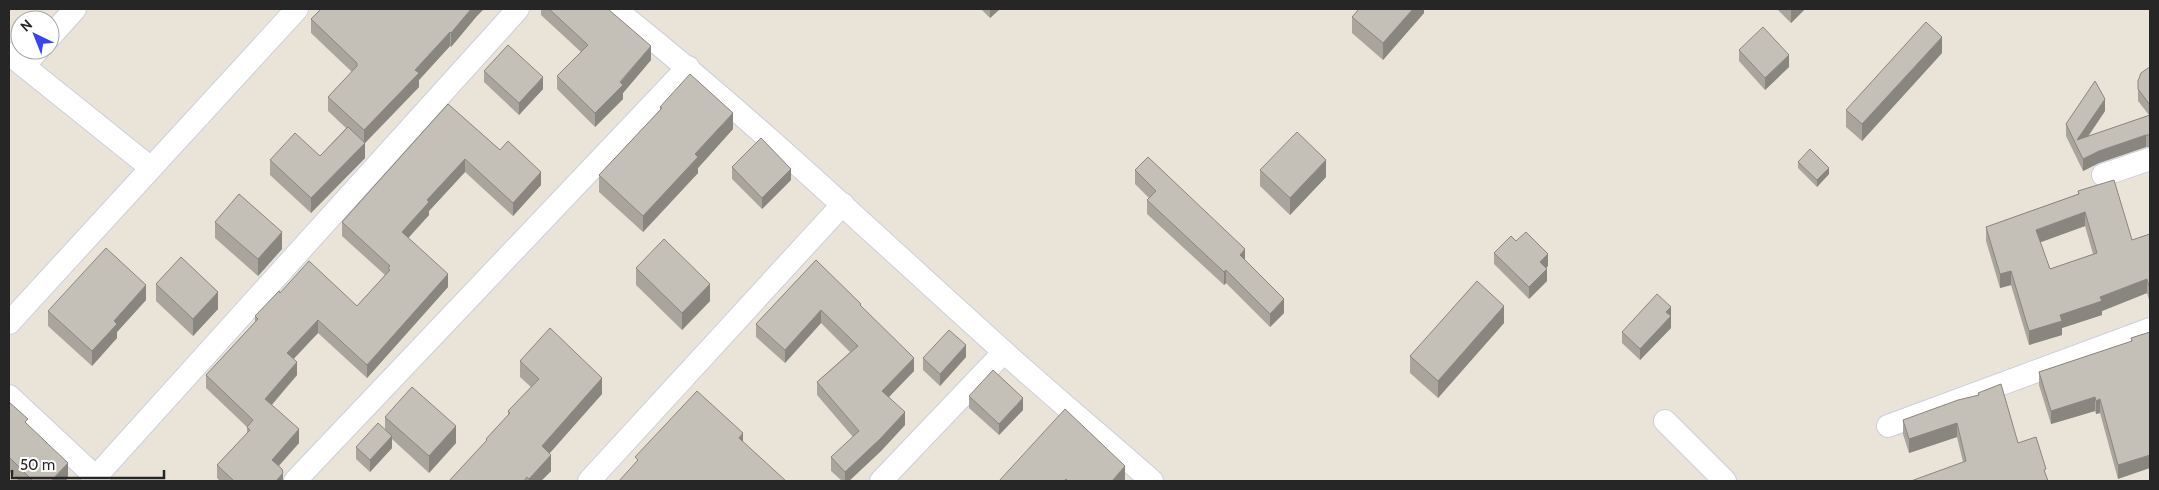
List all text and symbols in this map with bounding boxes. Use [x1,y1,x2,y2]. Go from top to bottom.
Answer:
north arrow [10,10,60,60]
text: N [16,16,36,35]
scale bar [12,448,165,480]
text: 50 m [20,456,55,474]

